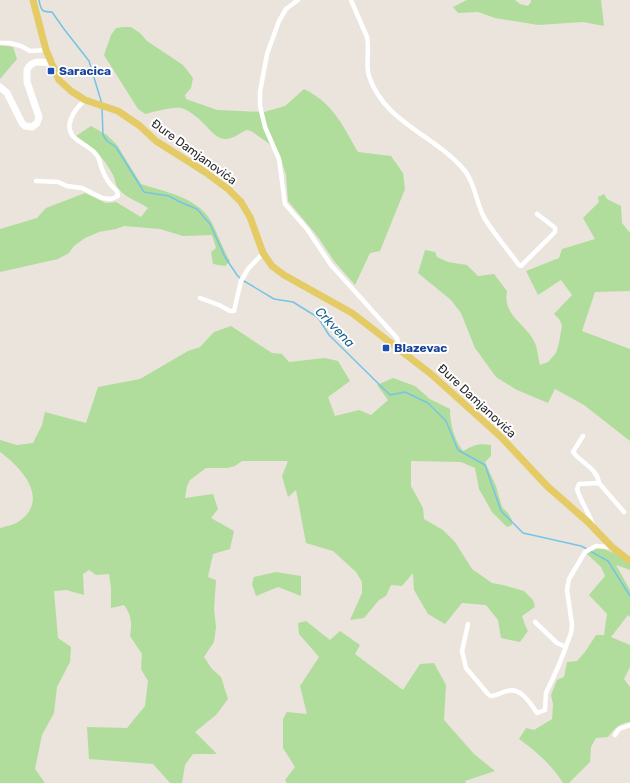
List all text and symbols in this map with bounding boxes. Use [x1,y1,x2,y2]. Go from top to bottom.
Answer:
place label: Saracica [59,64,111,78]
marker: Saracica [46,66,56,76]
street label: Đure Damjanovića [149,116,239,188]
water label: Crkvena [312,304,358,350]
place label: Blazevac [394,341,447,355]
marker: Blazevac [381,343,391,353]
street label: Đure Damjanovića [435,361,519,441]

